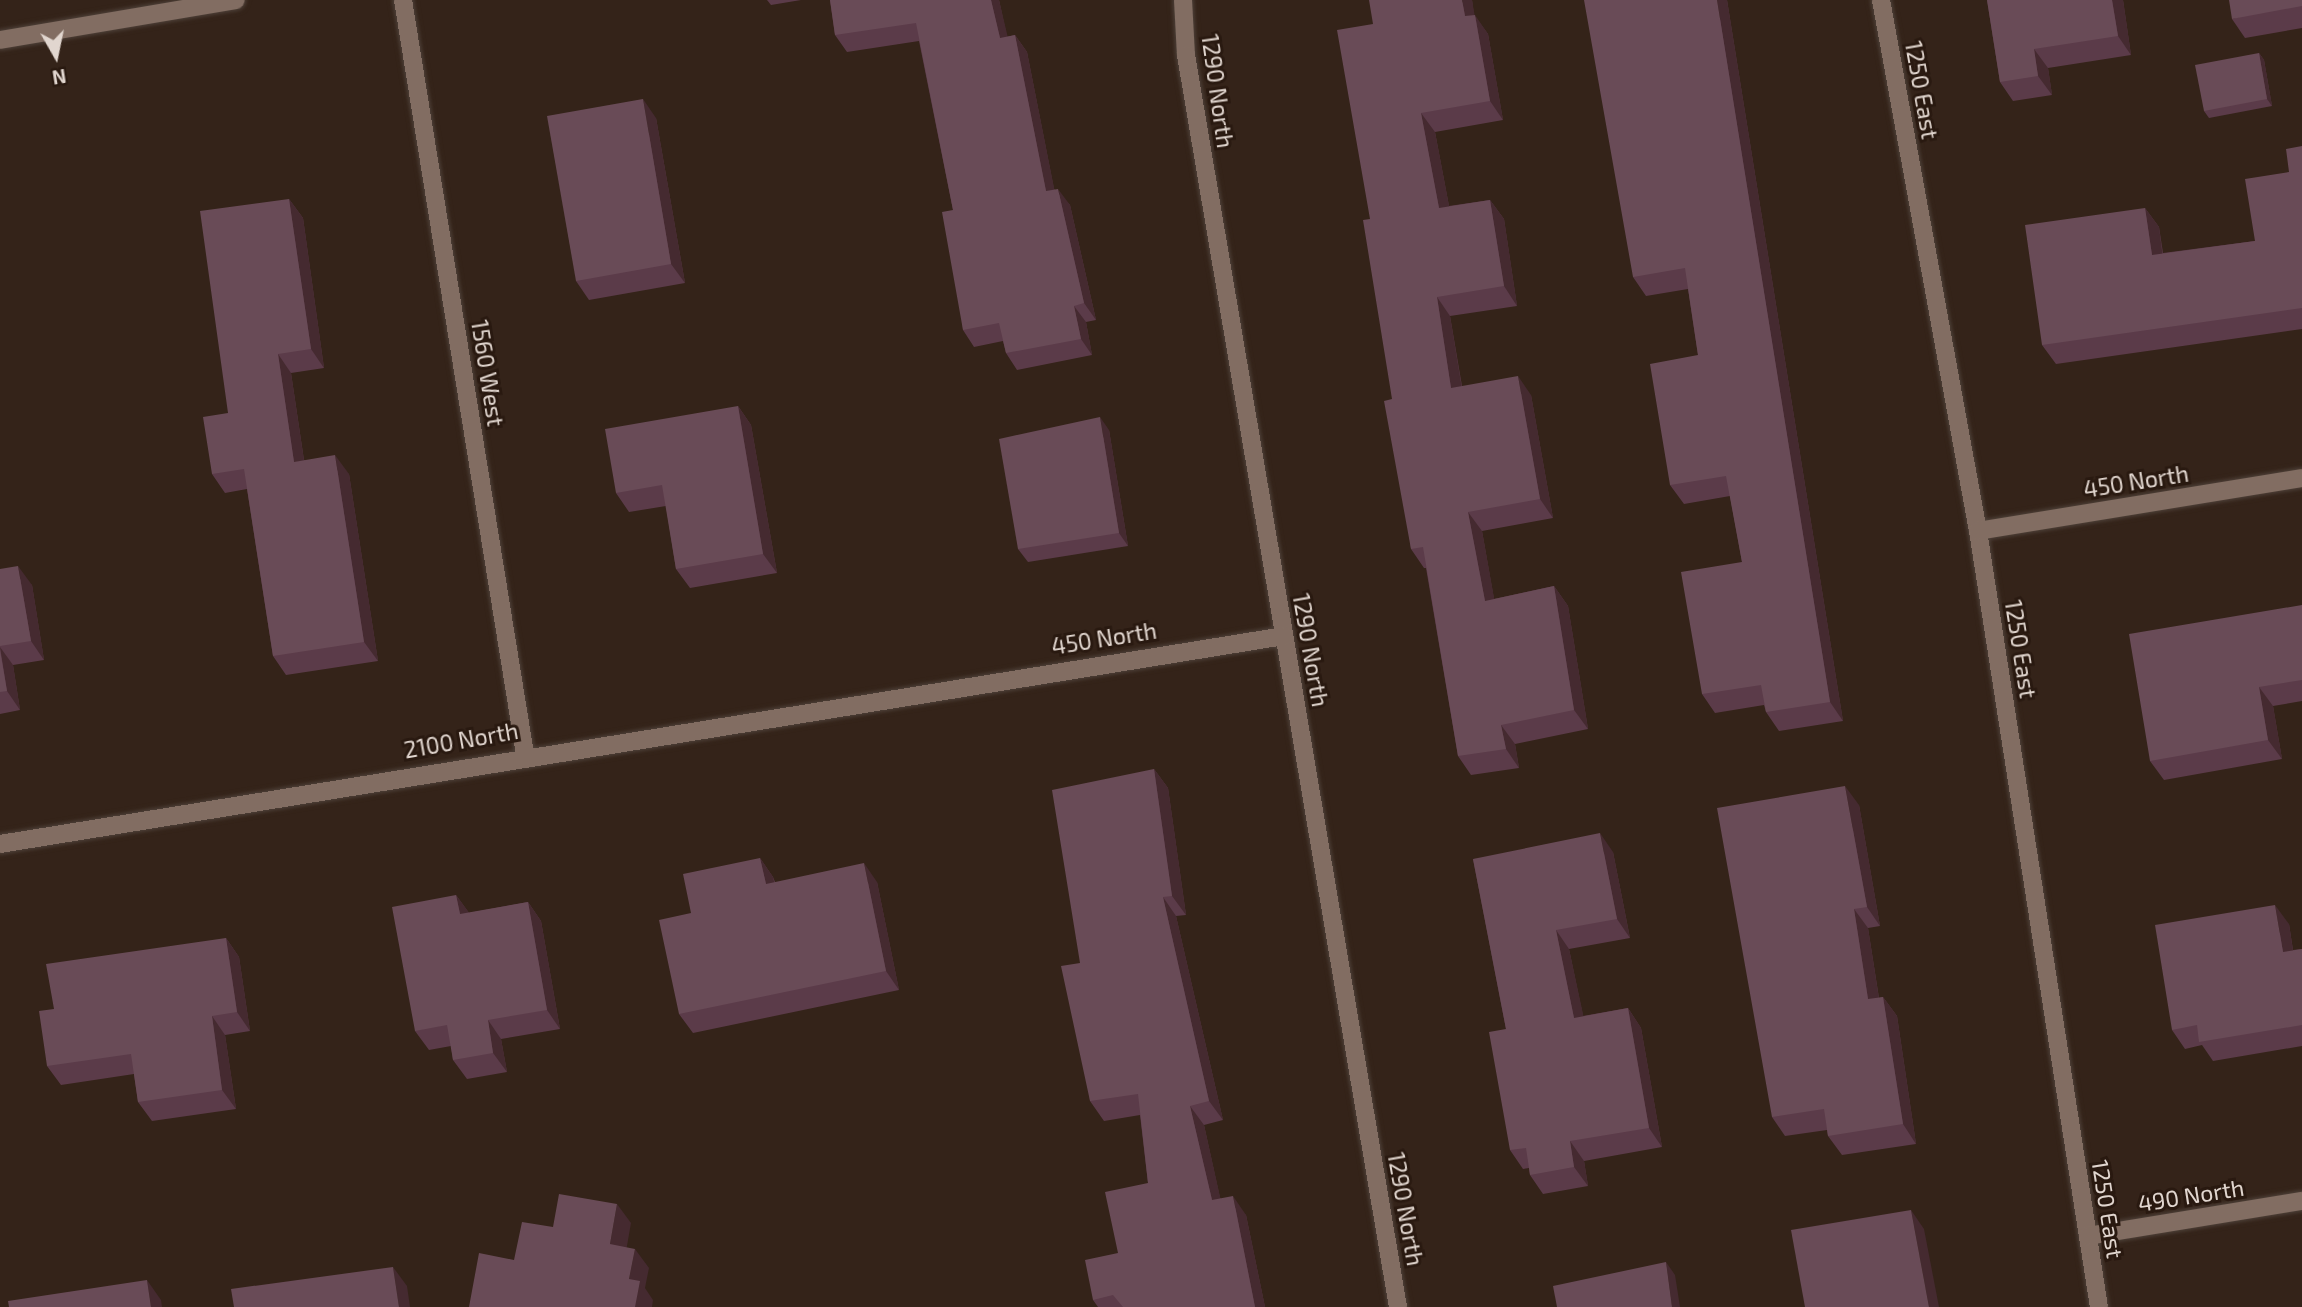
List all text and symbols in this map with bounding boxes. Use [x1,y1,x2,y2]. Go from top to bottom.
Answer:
north arrow [21,21,91,91]
street label: 1290 North [1196,32,1240,150]
street label: 1250 East [1900,39,1944,141]
text: N [51,65,68,90]
street label: 1560 West [466,318,510,428]
street label: 450 North [2081,459,2191,503]
street label: 1290 North [1287,591,1335,709]
street label: 1250 East [2000,598,2042,700]
street label: 450 North [1049,616,1159,660]
street label: 2100 North [402,716,520,764]
street label: 1290 North [1382,1150,1430,1268]
street label: 1250 East [2087,1158,2129,1260]
street label: 490 North [2136,1173,2246,1217]

